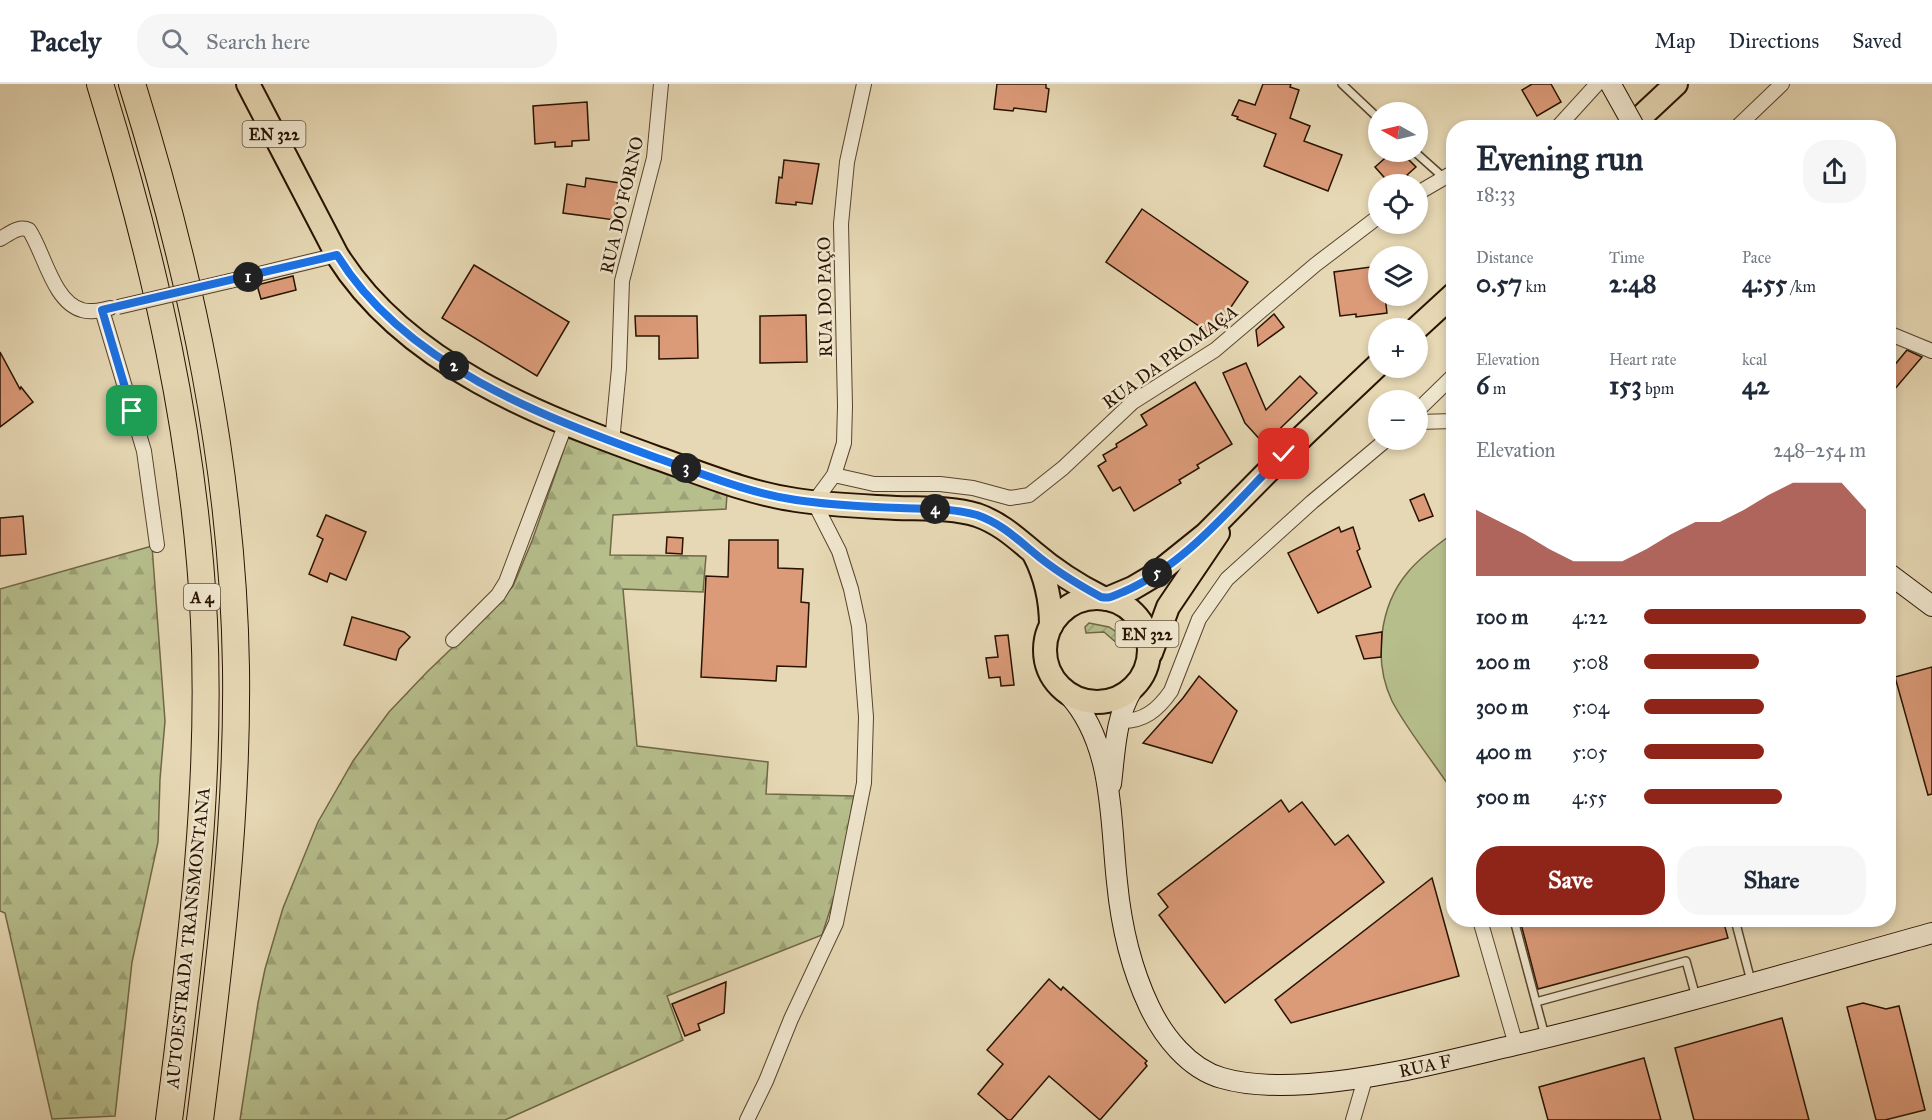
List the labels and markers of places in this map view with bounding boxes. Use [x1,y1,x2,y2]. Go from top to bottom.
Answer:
pin: 1 [233,262,263,292]
pin: 2 [439,351,469,381]
pin [106,385,157,436]
pin [1258,428,1309,479]
pin: 3 [671,453,701,483]
pin: 4 [920,494,950,524]
pin: 5 [1142,558,1172,588]

